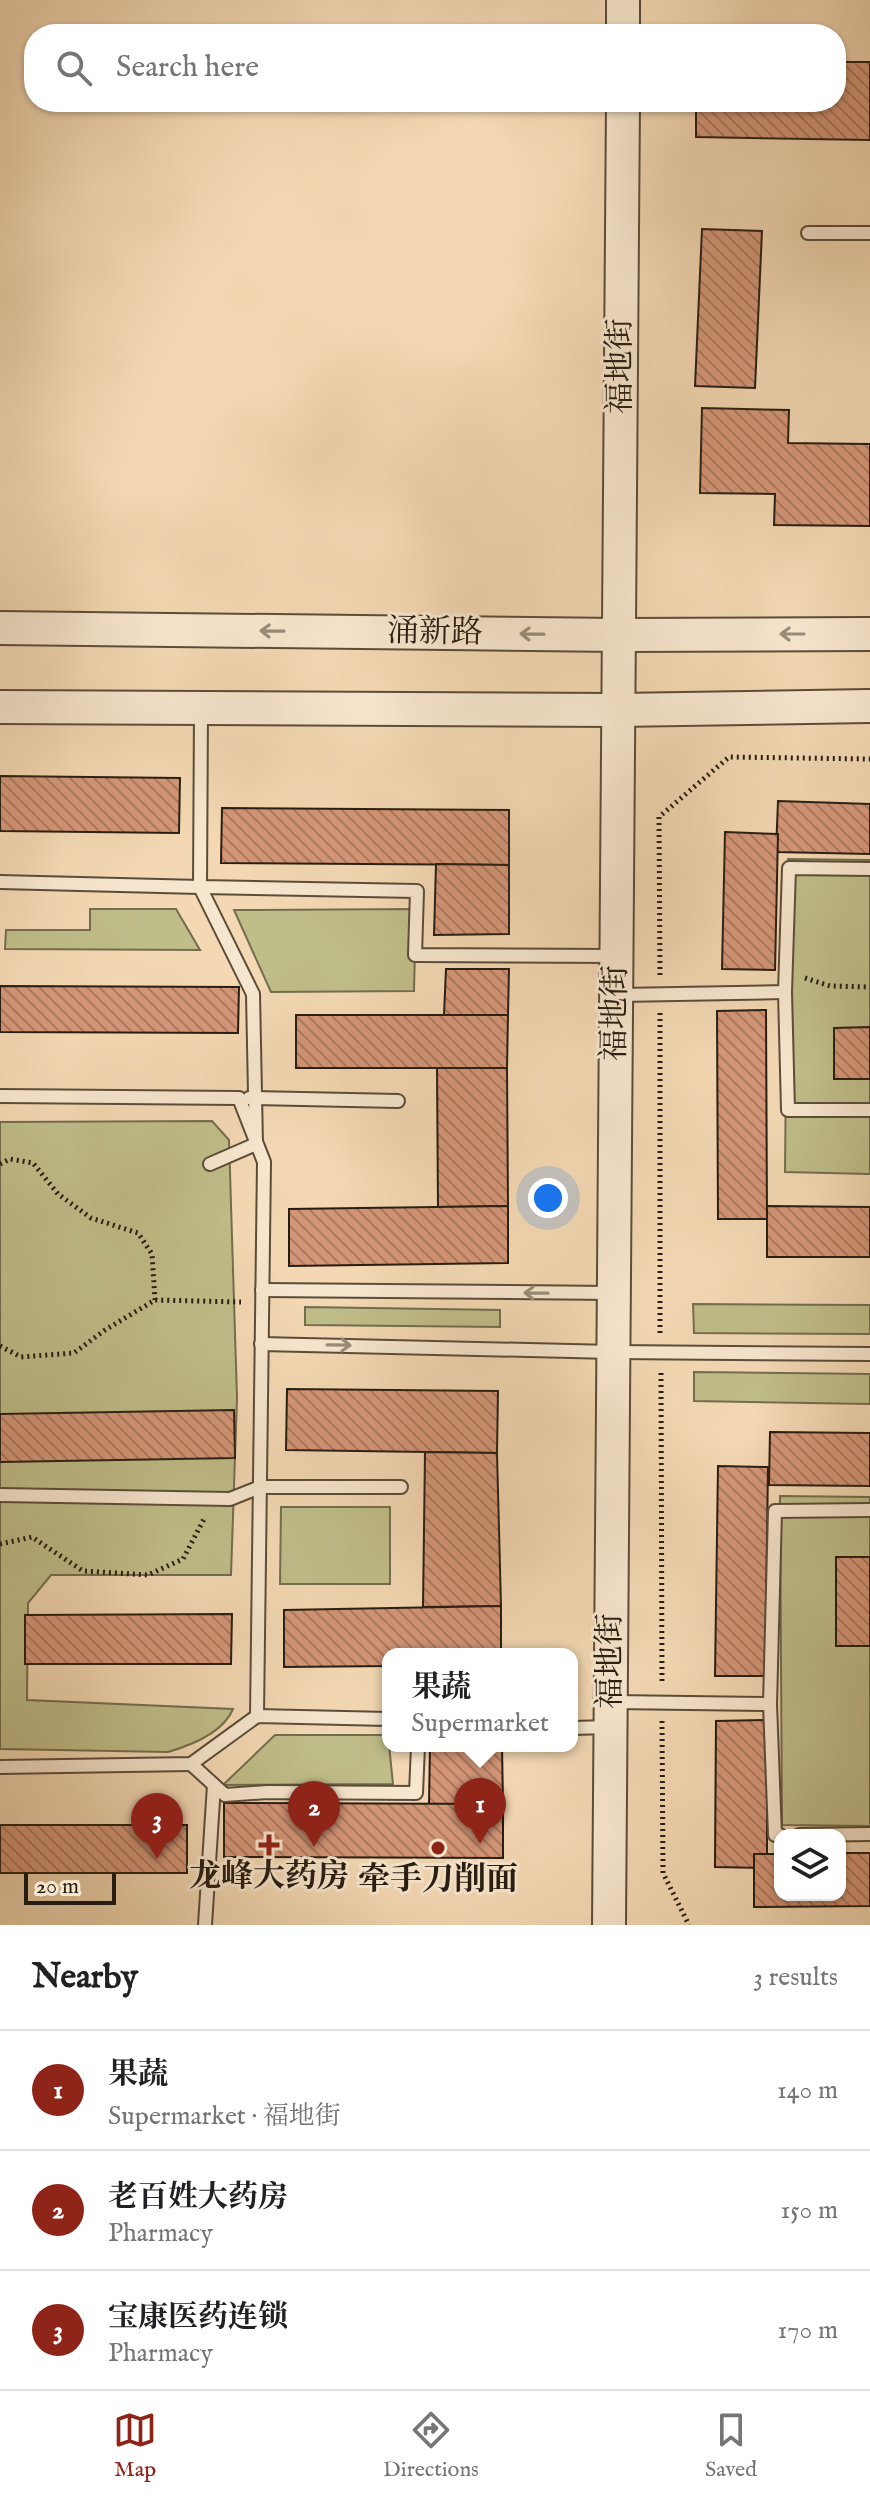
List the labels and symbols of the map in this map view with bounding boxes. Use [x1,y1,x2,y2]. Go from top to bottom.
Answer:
street label: 福地街 [601,318,642,414]
street label: 涌新路 [387,612,483,654]
one-way arrow [259,623,286,639]
one-way arrow [519,626,546,642]
one-way arrow [779,626,806,642]
street label: 福地街 [595,965,637,1061]
your location [528,1178,568,1218]
one-way arrow [523,1285,550,1300]
one-way arrow [325,1338,352,1353]
street label: 福地街 [591,1613,632,1709]
pin: 1 [454,1778,506,1844]
pin: 2 [288,1781,340,1847]
pin: 3 [131,1793,183,1859]
marker: 龙峰大药房 [260,1836,278,1854]
marker: 牵手刀削面 [429,1839,447,1857]
place label: 龙峰大药房 [189,1857,349,1898]
place label: 牵手刀削面 [358,1860,518,1901]
scale bar [24,1869,116,1905]

